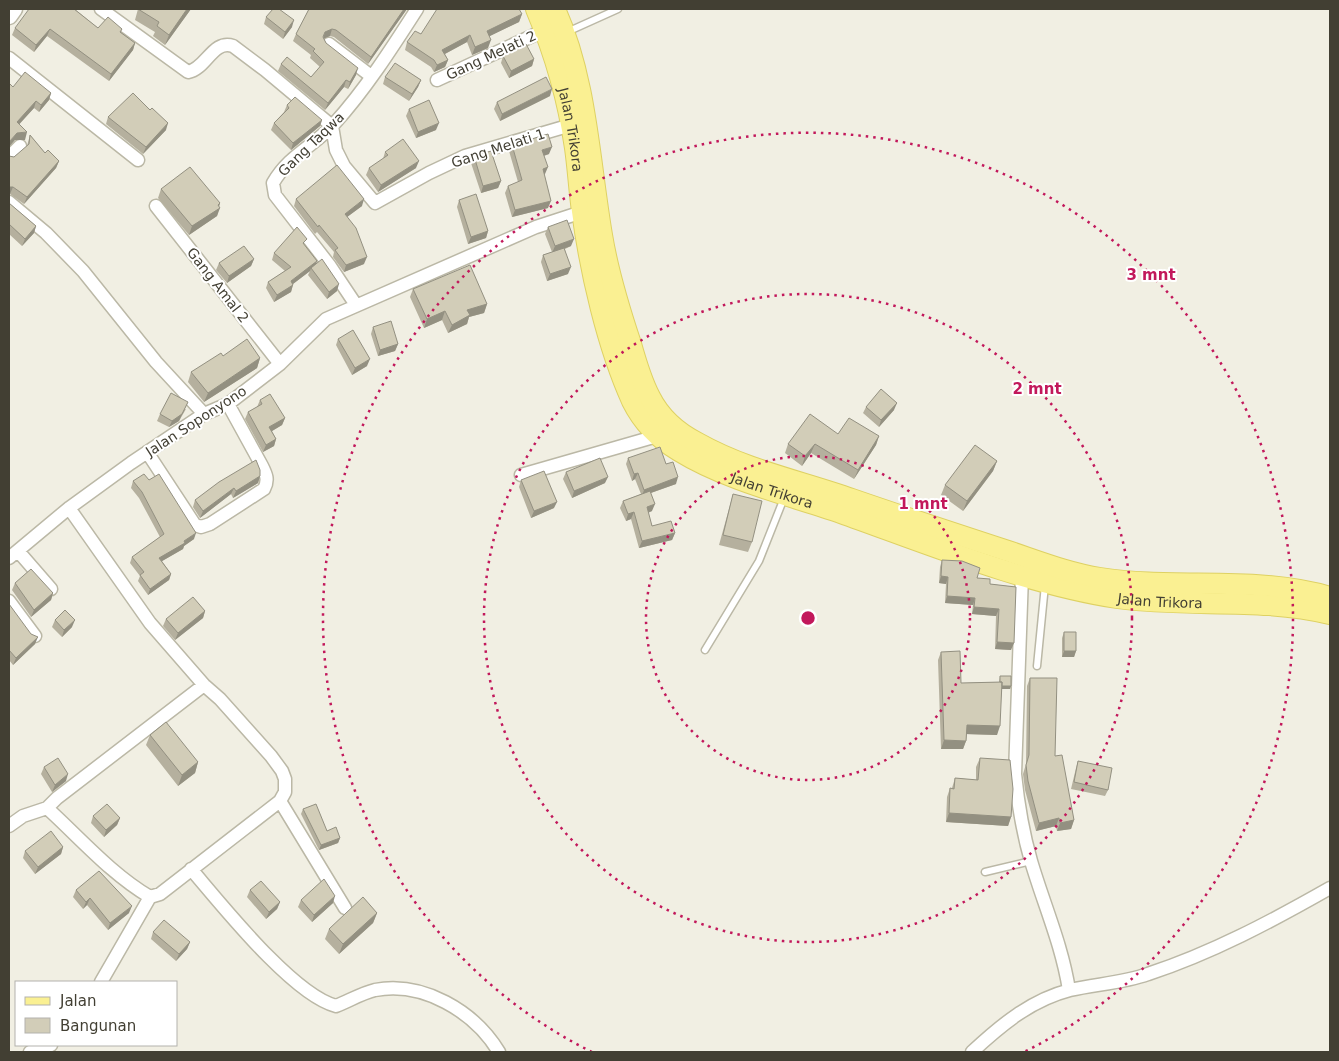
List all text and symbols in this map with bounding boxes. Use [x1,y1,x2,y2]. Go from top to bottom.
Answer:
street label: Gang Melati 2 [443,27,539,83]
street label: Jalan Trikora [555,85,586,173]
street label: Gang Taqwa [275,109,347,179]
street label: Gang Melati 1 [449,125,547,171]
street label: Gang Amal 2 [184,244,252,326]
text: 3 mnt [1126,266,1176,284]
text: 2 mnt [1012,380,1062,398]
street label: Jalan Soponyono [142,383,249,460]
street label: Jalan Trikora [728,469,815,511]
text: 1 mnt [898,495,948,513]
street label: Jalan Trikora [1116,590,1203,611]
centre of rings [799,609,817,627]
legend [15,981,178,1046]
text: Jalan [59,992,96,1010]
text: Bangunan [60,1017,136,1035]

